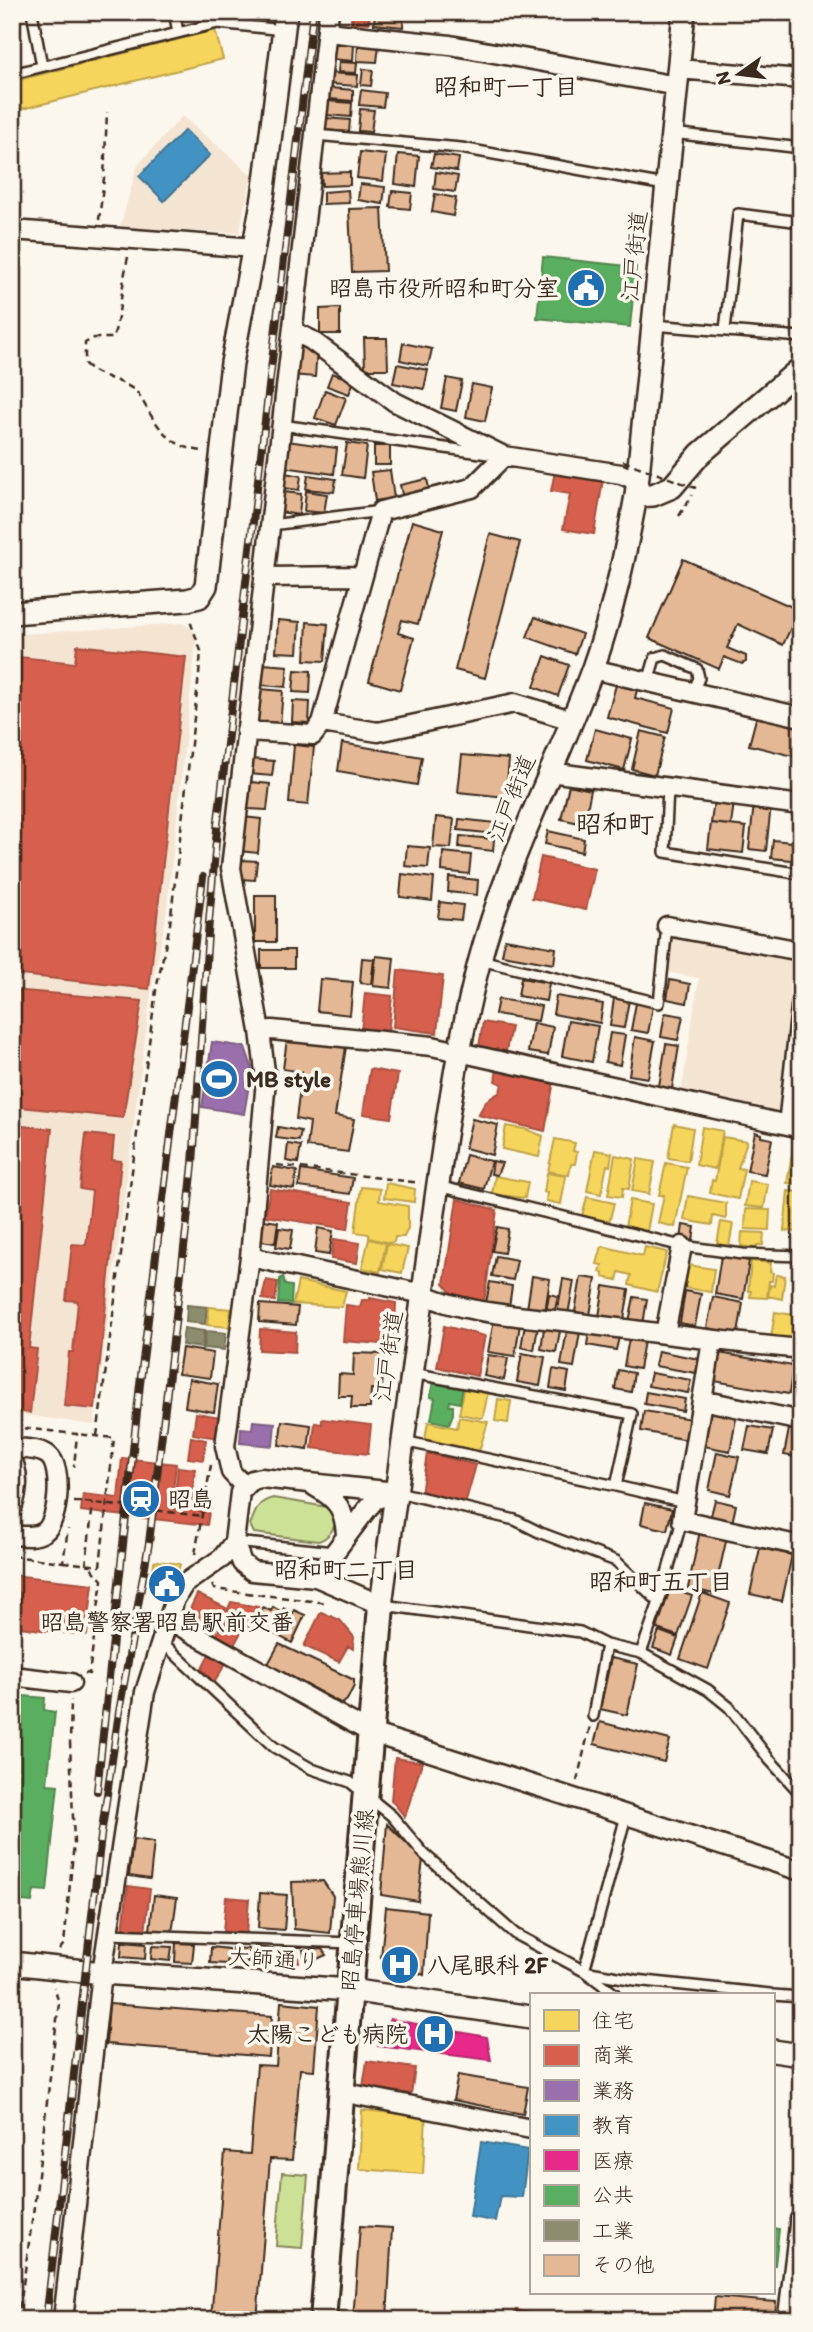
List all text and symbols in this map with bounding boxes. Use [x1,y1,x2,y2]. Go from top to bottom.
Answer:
north arrow [704,38,774,108]
text: N [710,69,736,87]
district label: 昭和町一丁目 [434,72,578,101]
street label: 江戸街道 [615,209,653,303]
public building icon: 昭島市役所昭和町分室 [565,267,607,309]
place label: 昭島市役所昭和町分室 [329,274,559,302]
street label: 江戸街道 [481,750,541,846]
district label: 昭和町 [576,808,654,840]
sports icon: MB style [198,1058,240,1100]
place label: MB style [246,1065,331,1093]
street label: 江戸街道 [368,1308,408,1404]
station icon: 昭島 [120,1478,162,1520]
place label: 昭島 [168,1485,214,1513]
district label: 昭和町二丁目 [274,1555,418,1584]
public building icon: 昭島警察署昭島駅前交番 [146,1563,188,1605]
district label: 昭和町五丁目 [589,1567,733,1596]
place label: 昭島警察署昭島駅前交番 [41,1608,294,1636]
street label: 昭島停車場熊川線 [335,1807,379,1993]
street label: 大師通り [227,1942,321,1976]
hospital icon: 八尾眼科 2F [379,1944,421,1986]
place label: 八尾眼科 2F [427,1951,549,1979]
legend [530,1993,774,2294]
text: 住宅 [592,2008,634,2033]
hospital icon: 太陽こども病院 [414,2013,456,2055]
place label: 太陽こども病院 [247,2020,408,2048]
text: 商業 [592,2042,634,2067]
text: 業務 [592,2078,634,2103]
text: 教育 [592,2112,634,2137]
text: 医療 [592,2148,634,2173]
text: 公共 [592,2182,634,2207]
text: 工業 [592,2218,634,2243]
text: その他 [592,2252,655,2277]

